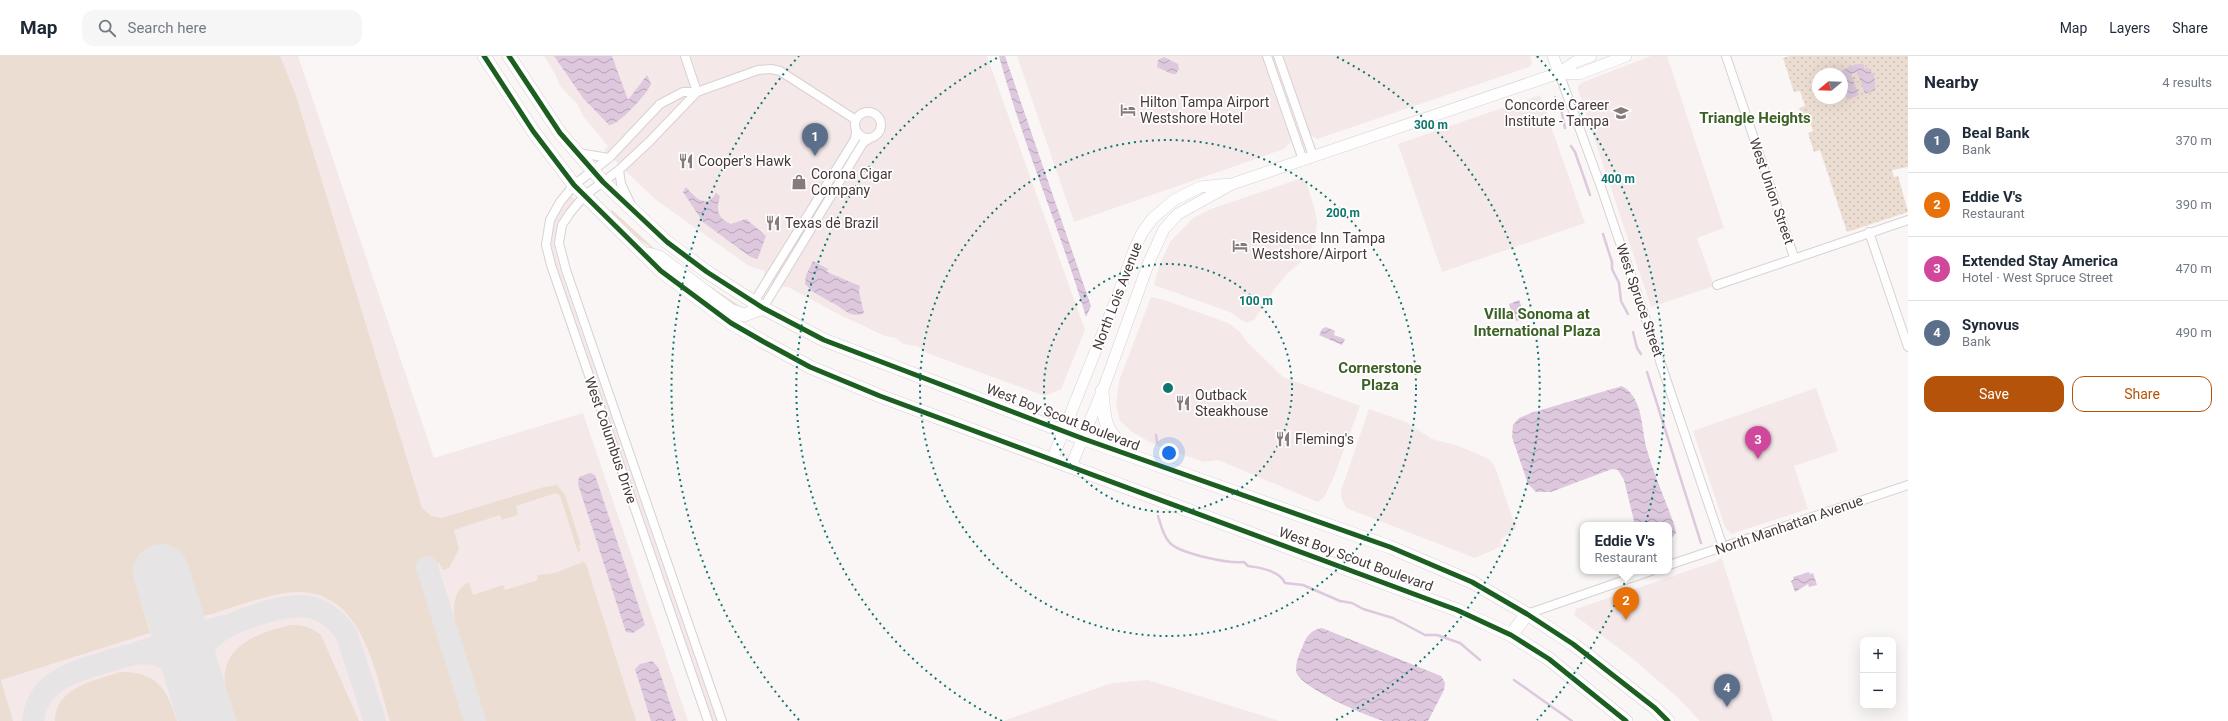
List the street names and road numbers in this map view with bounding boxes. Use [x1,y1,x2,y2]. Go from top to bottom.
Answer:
street label: West Union Street [1746,136,1798,247]
street label: North Lois Avenue [1089,240,1145,352]
street label: West Spruce Street [1613,241,1667,359]
street label: West Columbus Drive [582,374,640,506]
street label: West Boy Scout Boulevard [984,380,1142,454]
street label: North Manhattan Avenue [1713,492,1865,558]
street label: West Boy Scout Boulevard [1277,524,1435,594]

